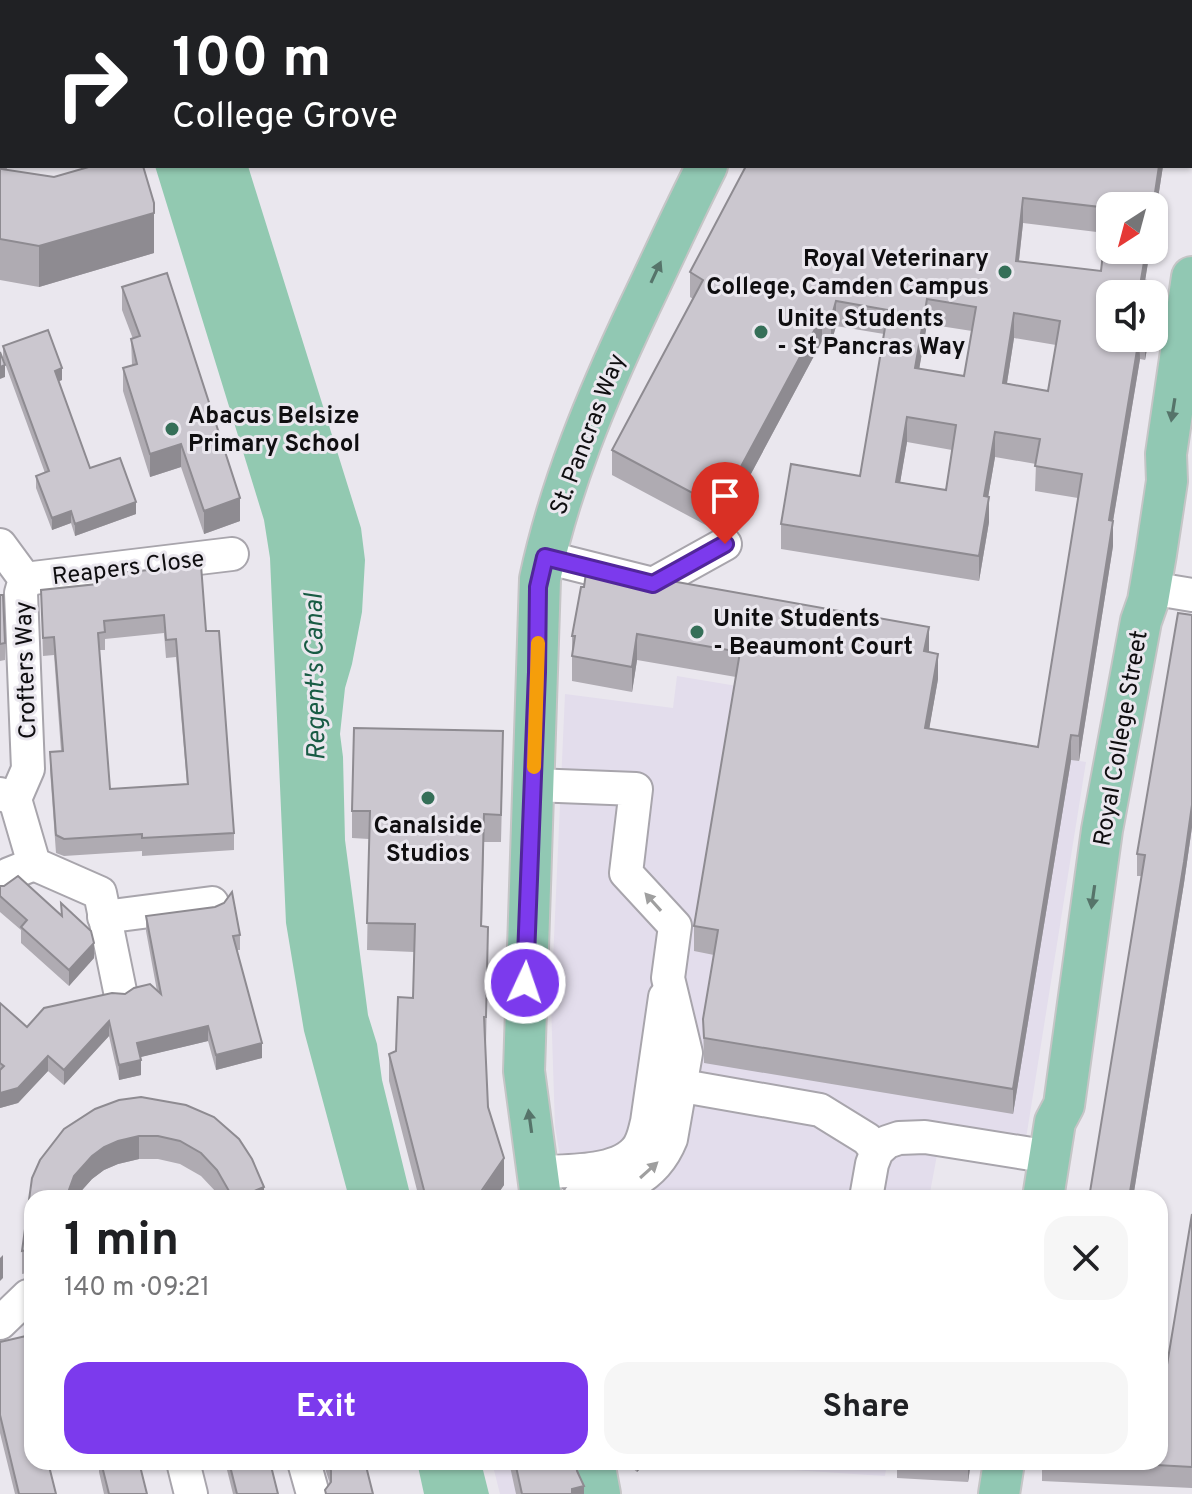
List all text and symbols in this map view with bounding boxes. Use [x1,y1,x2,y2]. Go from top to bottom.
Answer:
text: 100 m [172,26,331,96]
icon: right [40,32,144,136]
text: College Grove [172,95,398,141]
north arrow [1096,192,1168,264]
map controls [1096,192,1168,352]
place label: Royal Veterinary College, Camden Campus [706,245,989,303]
one-way arrow [649,260,663,283]
marker: Royal Veterinary College, Camden Campus [996,263,1014,281]
button: sound [1096,280,1168,352]
place label: Unite Students - St Pancras Way [777,305,965,363]
marker: Unite Students - St Pancras Way [752,323,770,341]
street label: St. Pancras Way [544,350,633,519]
one-way arrow [1166,398,1179,423]
place label: Abacus Belsize Primary School [188,402,360,460]
marker: Abacus Belsize Primary School [163,420,181,438]
pin [691,462,759,544]
icon: arrive [703,474,747,518]
street label: Reapers Close [50,545,206,593]
water label: Regent's Canal [299,592,334,761]
street label: Crofters Way [10,600,44,739]
place label: Unite Students - Beaumont Court [713,605,913,663]
marker: Unite Students - Beaumont Court [688,623,706,641]
street label: Royal College Street [1088,628,1156,848]
marker: Canalside Studios [419,789,437,807]
place label: Canalside Studios [373,812,483,870]
one-way arrow [1086,885,1099,910]
one-way arrow [645,892,663,911]
position arrow [483,941,567,1025]
one-way arrow [523,1108,536,1133]
one-way arrow [640,1161,659,1179]
text: 1 min [64,1212,179,1272]
button: close [1044,1216,1128,1300]
text: 140 m · 09:21 [64,1272,210,1305]
button: Exit [64,1362,588,1454]
button: Share [604,1362,1128,1454]

